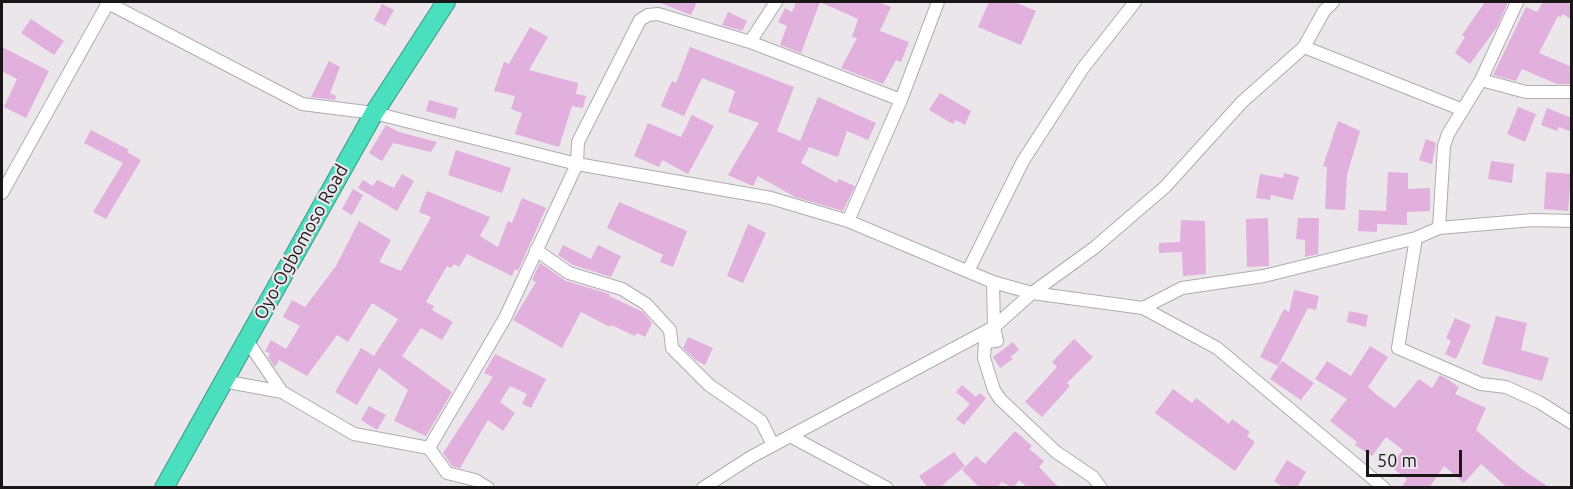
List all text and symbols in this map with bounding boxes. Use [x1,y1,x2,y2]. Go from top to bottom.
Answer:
street label: Oyo-Ogbomoso Road [249,161,353,323]
scale bar [1369,438,1465,476]
text: 50 m [1377,450,1417,470]

